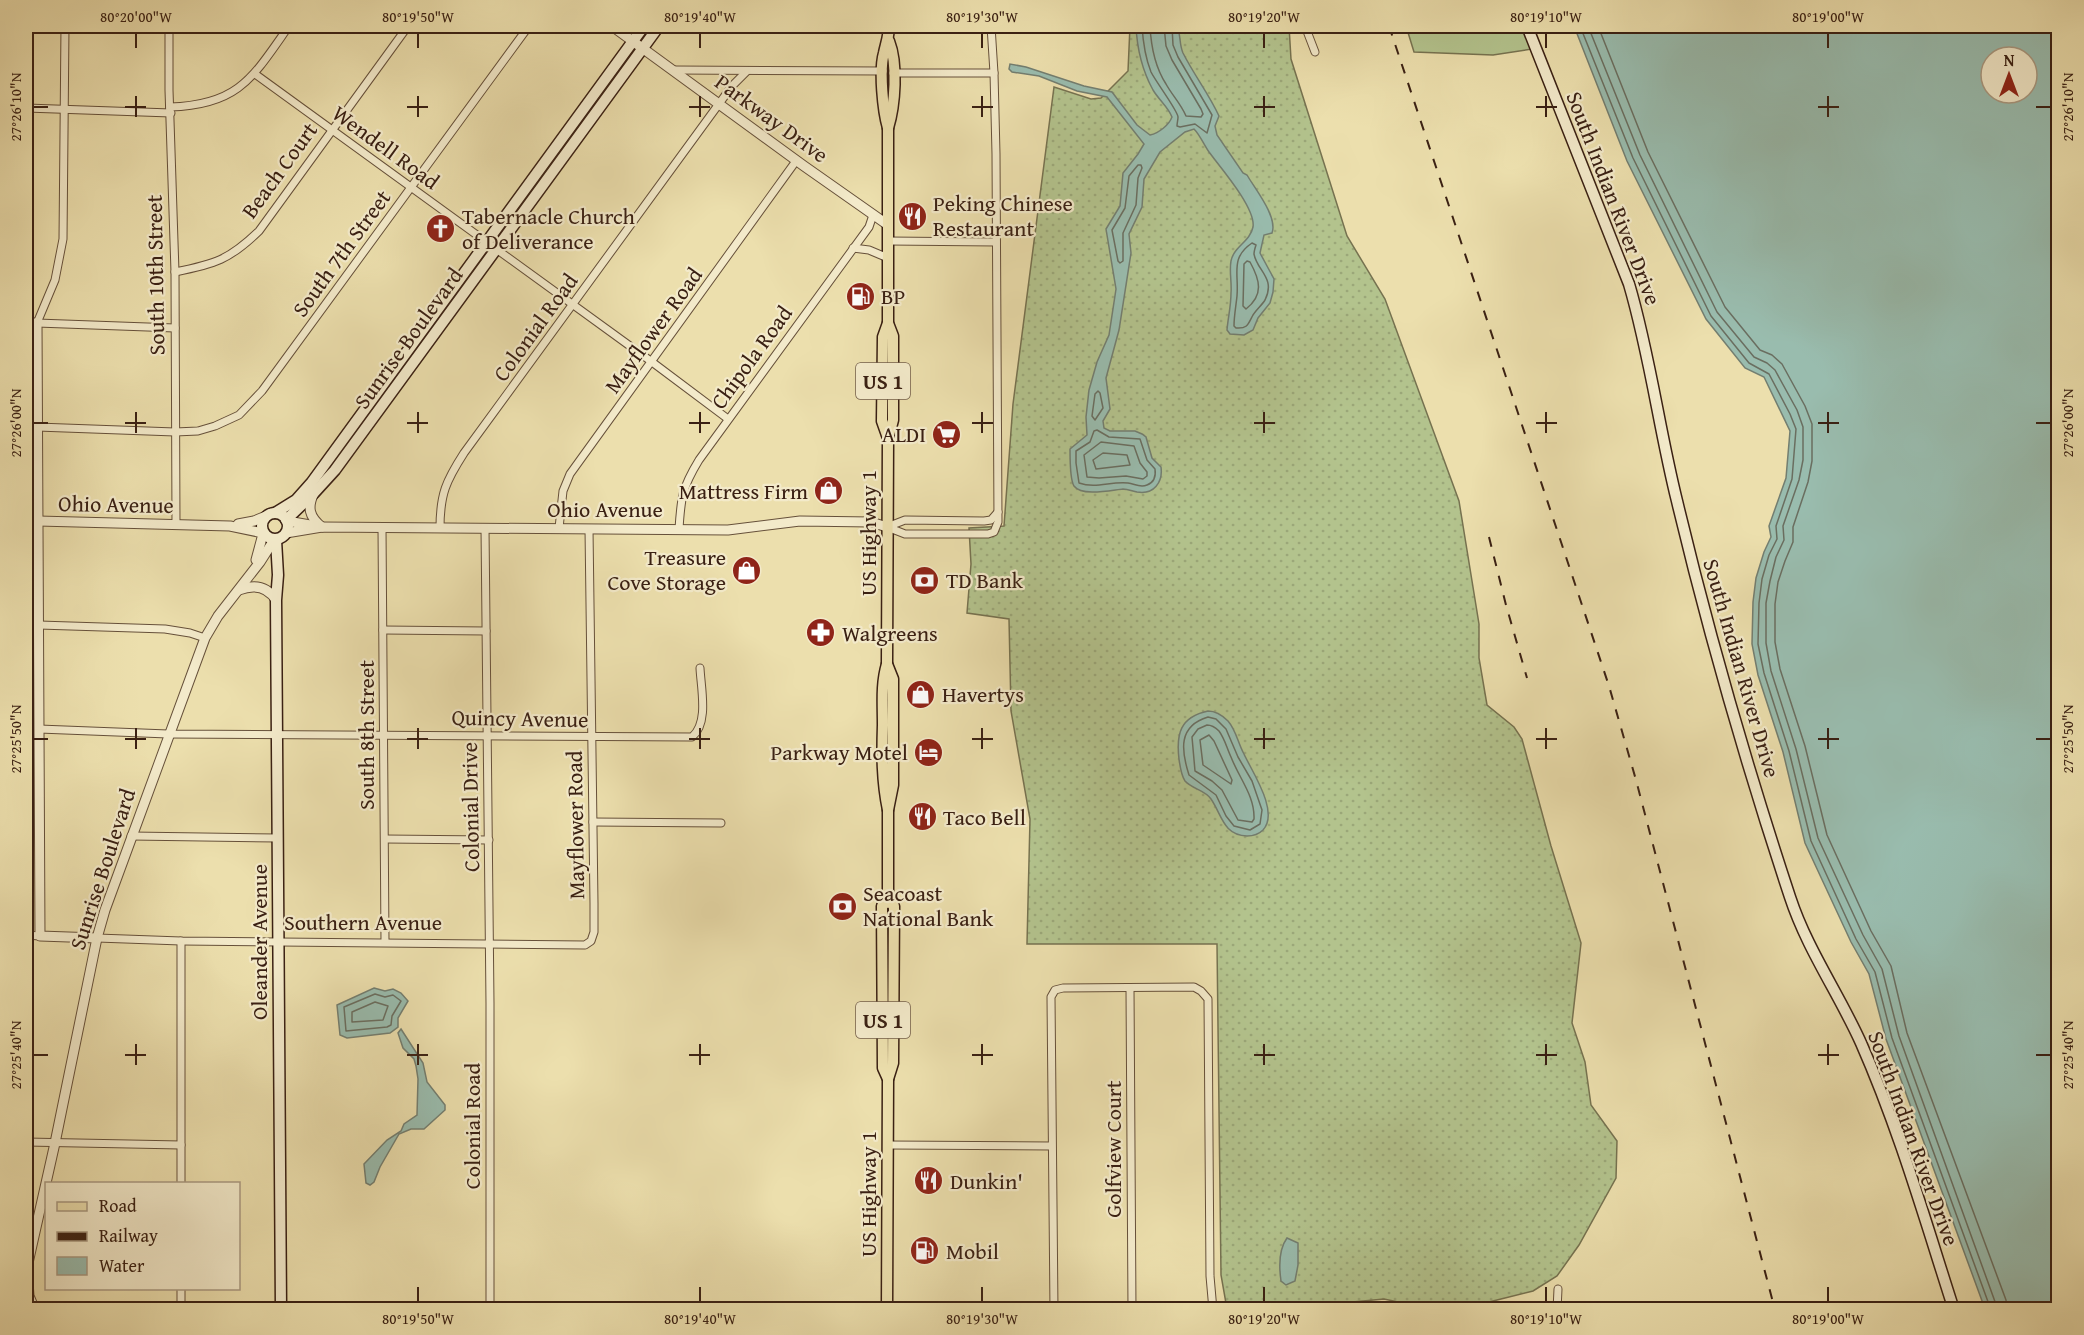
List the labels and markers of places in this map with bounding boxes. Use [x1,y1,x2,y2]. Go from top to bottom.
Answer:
place label: Peking Chinese Restaurant [933,187,1073,244]
place label: Tabernacle Church of Deliverance [462,200,636,257]
restaurant icon: Peking Chinese Restaurant [896,200,928,232]
church icon: Tabernacle Church of Deliverance [425,213,457,245]
fuel station icon: BP [844,280,876,312]
place label: BP [881,280,905,312]
place label: ALDI [882,418,926,450]
supermarket icon: ALDI [931,418,963,450]
place label: Mattress Firm [679,475,808,507]
shop icon: Mattress Firm [813,475,845,507]
place label: Treasure Cove Storage [607,541,726,598]
shop icon: Treasure Cove Storage [731,554,763,586]
bank icon: TD Bank [909,564,941,596]
place label: TD Bank [946,564,1024,596]
pharmacy icon: Walgreens [805,617,837,649]
place label: Walgreens [842,617,938,649]
shop icon: Havertys [905,678,937,710]
place label: Havertys [942,678,1024,710]
place label: Parkway Motel [771,736,908,768]
hotel icon: Parkway Motel [913,736,945,768]
restaurant icon: Taco Bell [906,801,938,833]
place label: Taco Bell [943,801,1026,833]
place label: Seacoast National Bank [863,877,994,934]
bank icon: Seacoast National Bank [826,890,858,922]
restaurant icon: Dunkin' [913,1165,945,1197]
place label: Dunkin' [950,1165,1023,1197]
fuel station icon: Mobil [909,1235,941,1267]
place label: Mobil [946,1235,999,1267]

